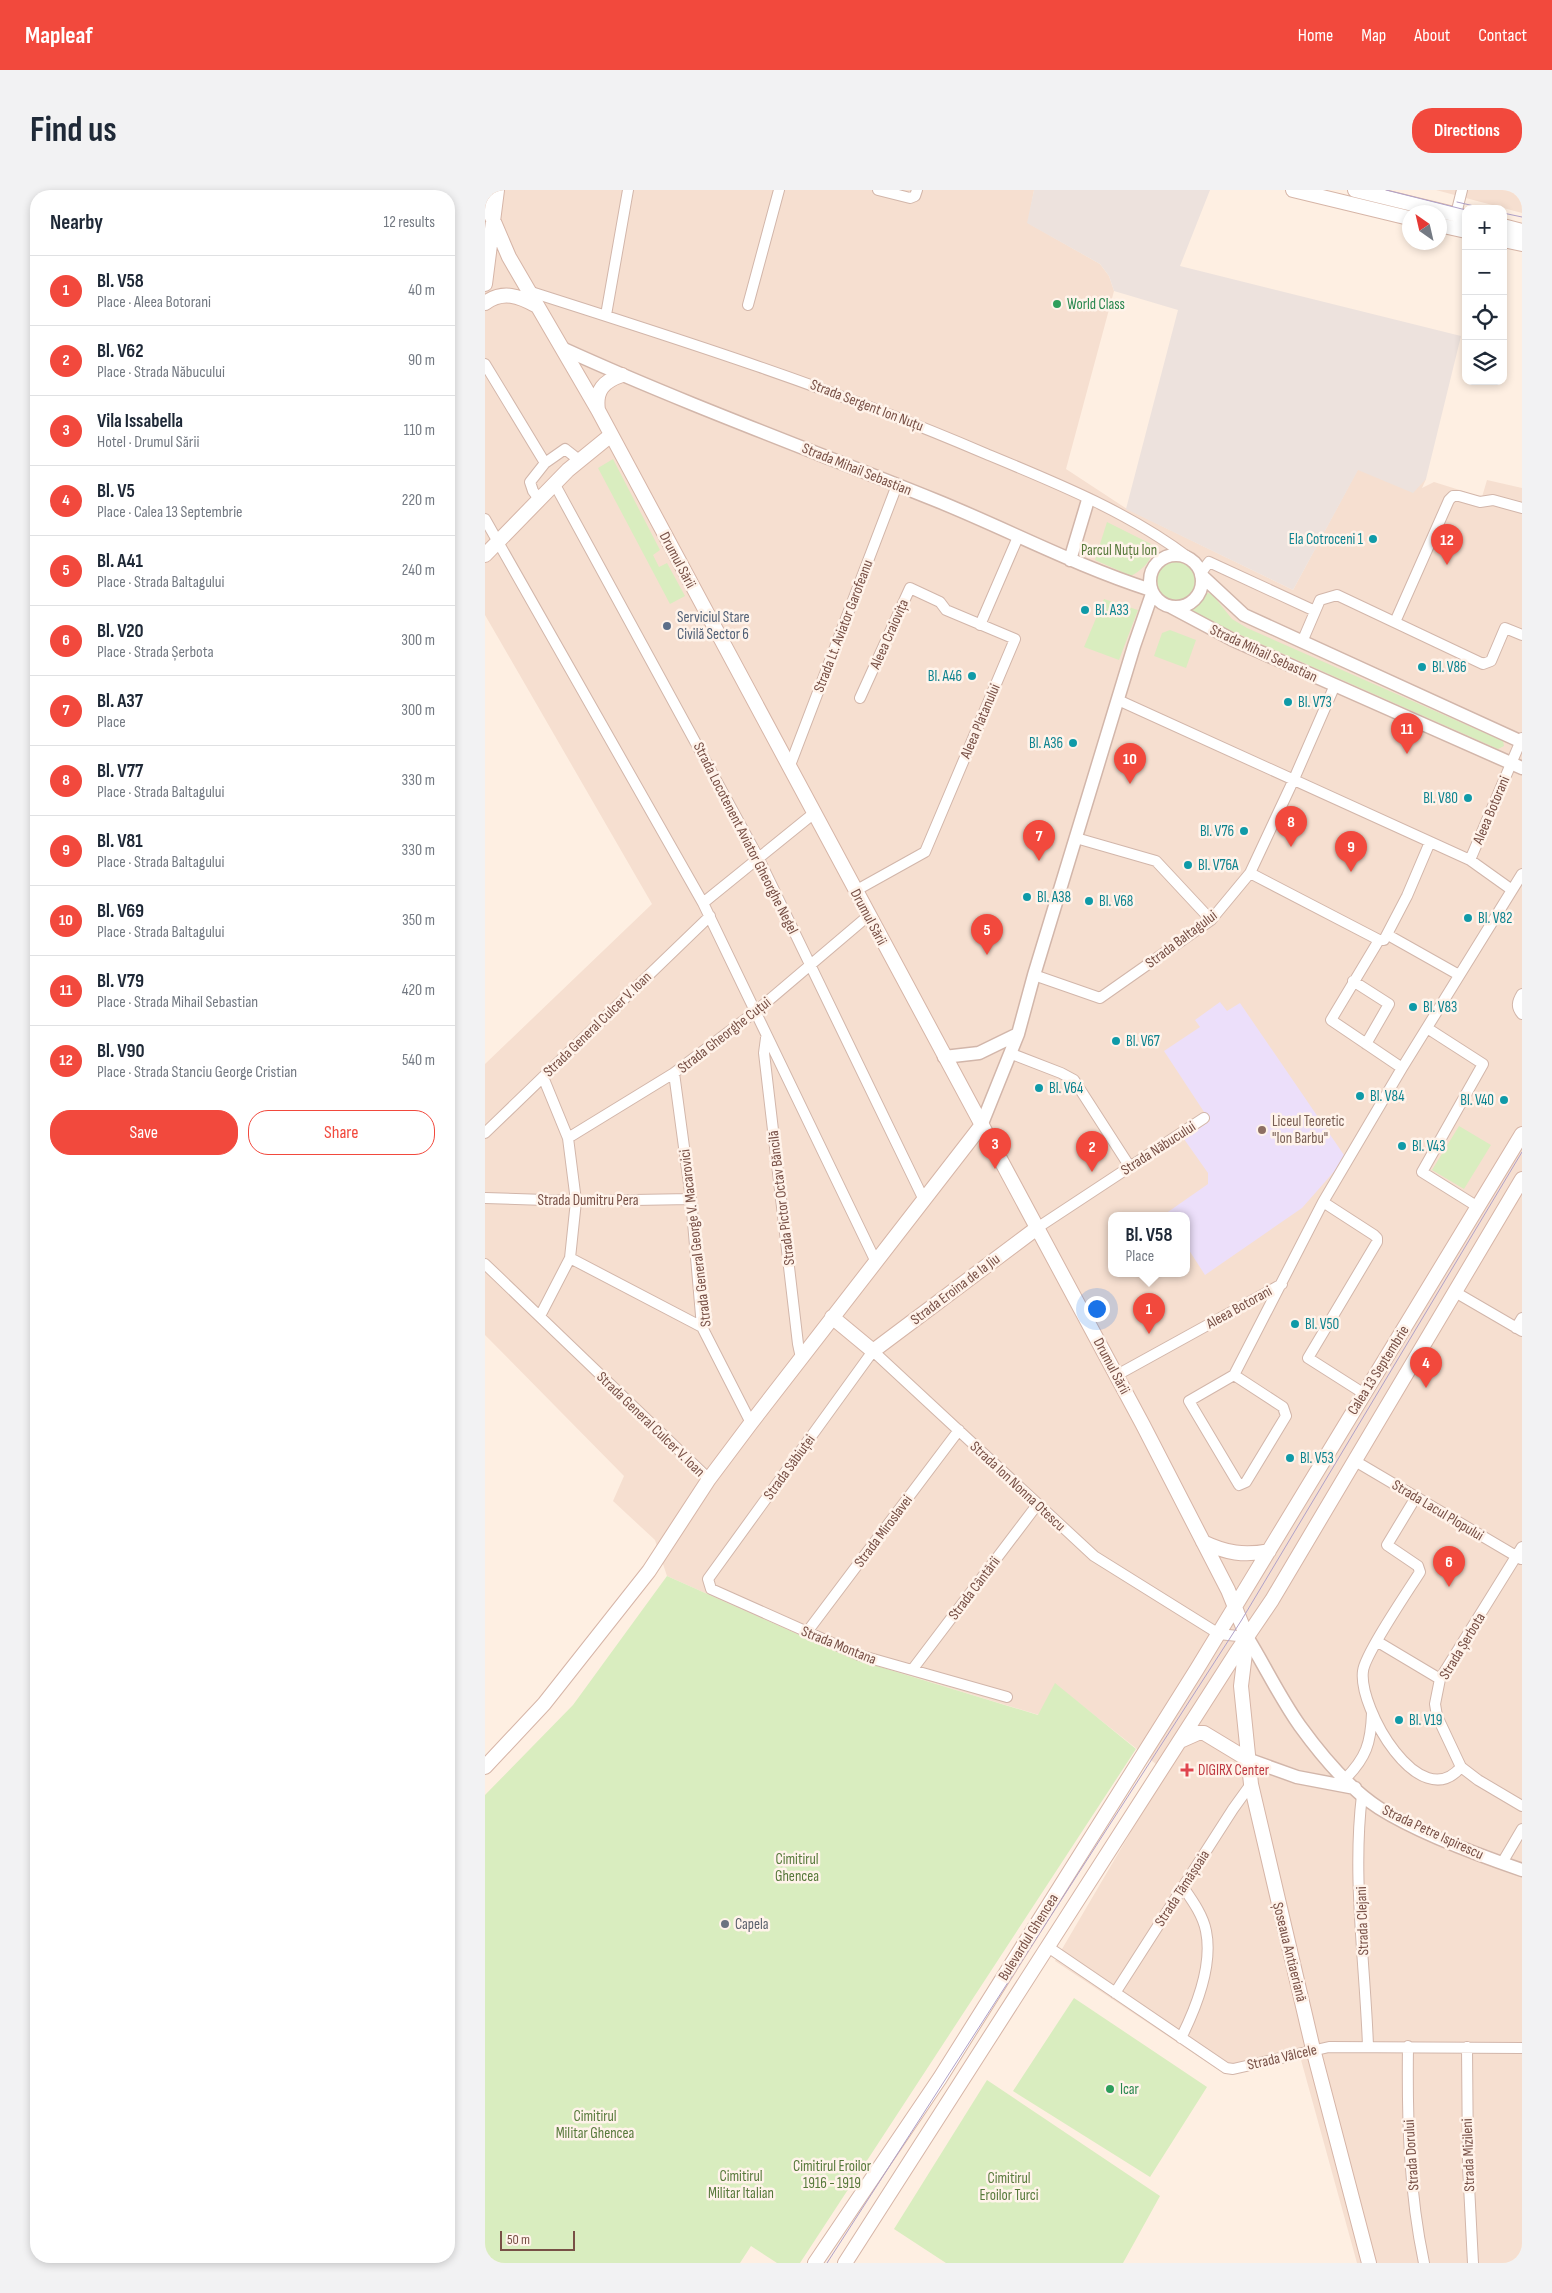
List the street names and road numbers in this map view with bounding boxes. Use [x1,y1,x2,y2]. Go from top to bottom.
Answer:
street label: Strada Sergent Ion Nuțu [807,375,926,436]
street label: Strada Mihail Sebastian [799,439,914,500]
street label: Drumul Sării [655,529,700,592]
street label: Strada Lt. Aviator Garofeanu [809,557,878,695]
street label: Aleea Craiovița [865,596,913,673]
street label: Strada Mihail Sebastian [1207,620,1321,687]
street label: Aleea Platanului [956,681,1005,762]
street label: Strada Locotenent Aviator Gheorghe Negel [689,739,802,937]
street label: Aleea Botorani [1468,773,1514,848]
street label: Drumul Sării [846,886,891,949]
street label: Strada Baltagului [1142,906,1221,973]
street label: Strada General Culcer V. Ioan [539,968,656,1081]
street label: Strada Gheorghe Cuțui [674,993,775,1078]
street label: Strada Năbucului [1117,1117,1199,1180]
street label: Strada Pictor Octav Băncilă [764,1129,799,1266]
street label: Strada General George V. Macarovici [675,1148,716,1328]
street label: Strada Dumitru Pera [537,1191,639,1210]
street label: Strada Eroina de la Jiu [907,1250,1004,1329]
street label: Aleea Botorani [1202,1282,1276,1334]
street label: Calea 13 Septembrie [1343,1322,1413,1418]
street label: Drumul Sării [1089,1335,1134,1398]
street label: Strada General Culcer V. Ioan [592,1368,709,1481]
street label: Strada Săbiuței [759,1431,820,1504]
street label: Strada Ion Nonna Otescu [966,1437,1069,1536]
street label: Strada Lacul Plopului [1388,1476,1487,1545]
street label: Strada Miroslavei [850,1491,917,1571]
street label: Strada Cântării [944,1553,1005,1624]
street label: Strada Șerbota [1435,1609,1490,1683]
street label: Strada Montana [798,1622,879,1669]
street label: Strada Petre Ispirescu [1379,1801,1487,1864]
street label: Strada Tămășoaia [1151,1846,1214,1930]
street label: Strada Clejani [1352,1886,1373,1956]
street label: Bulevardul Ghencea [994,1890,1063,1984]
street label: Șoseaua Antiaeriană [1268,1900,1311,2004]
street label: Strada Vâlcele [1245,2040,1319,2075]
street label: Strada Mizileni [1458,2118,1479,2192]
street label: Strada Dorului [1400,2119,1423,2191]

